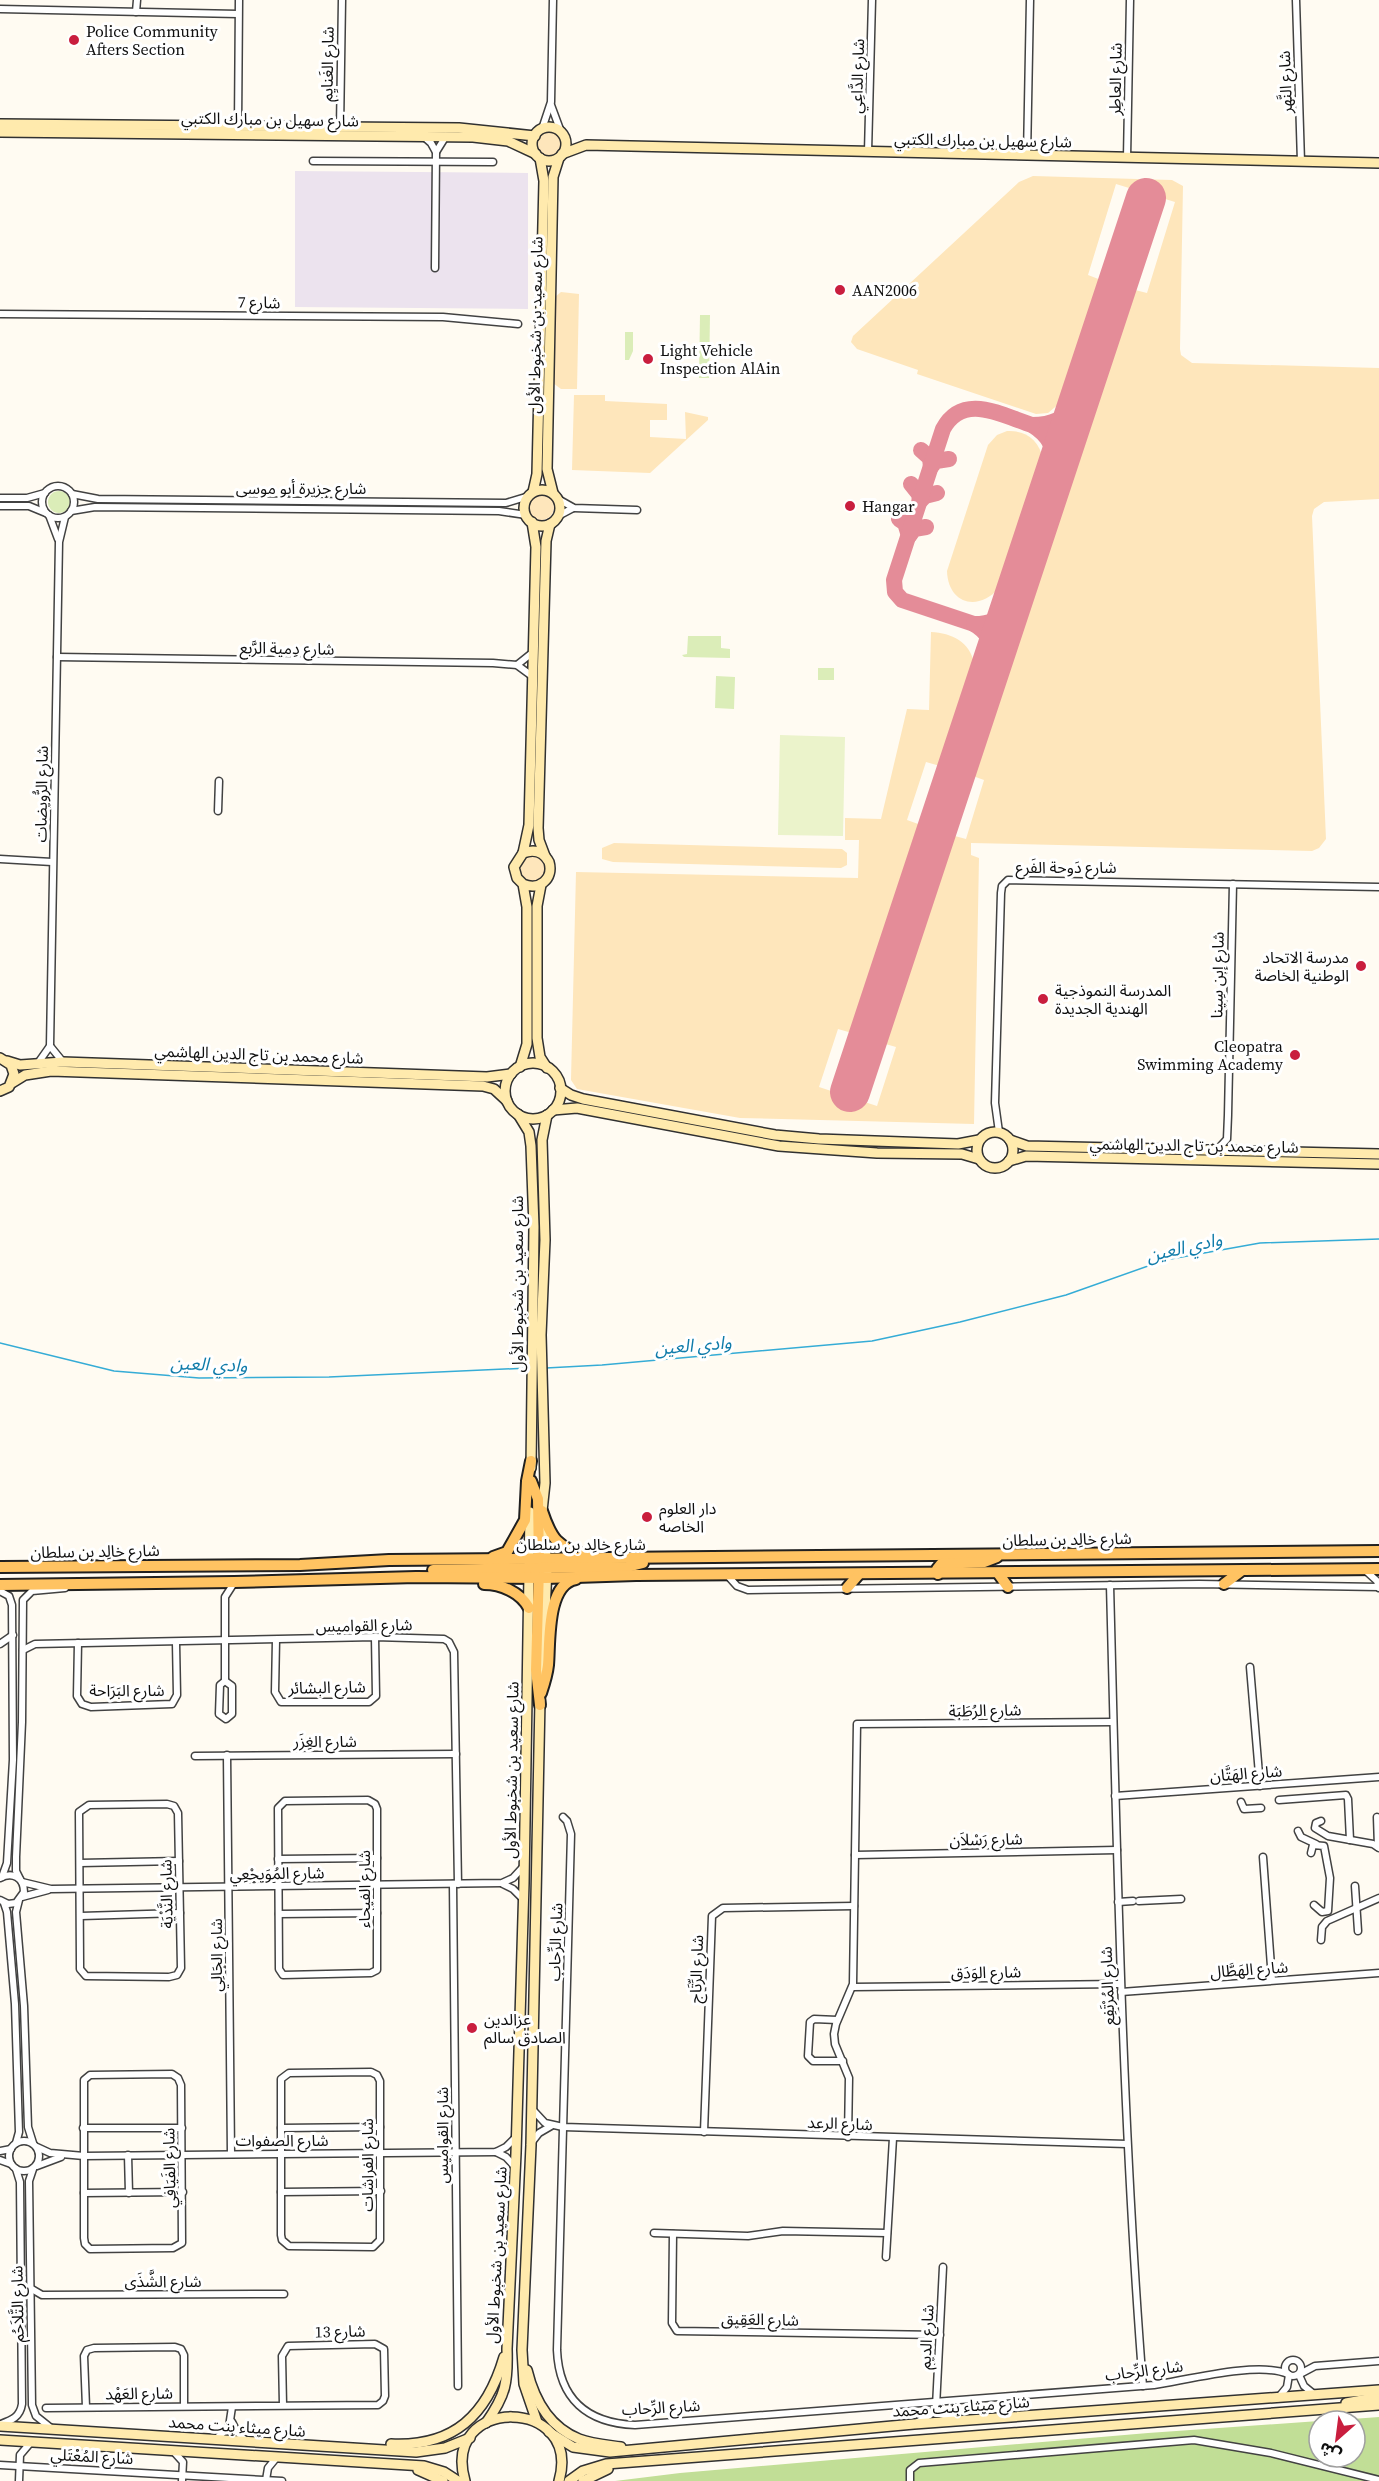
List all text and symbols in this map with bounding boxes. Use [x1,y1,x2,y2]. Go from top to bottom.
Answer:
place label: Police Community Afters Section [86,20,219,60]
street label: شارع الغَنايِم [315,26,341,102]
marker: Police Community Afters Section [67,33,81,47]
street label: شارع الدَّاعِي [845,38,871,114]
street label: شارع العاطِر [1103,42,1129,117]
street label: شارع النَّهر [1273,50,1299,115]
street label: شارع سهيل بن مبارك الكتبي [181,106,359,134]
street label: شارع سهيل بن مبارك الكتبي [894,127,1072,155]
street label: شارع سعيد بن شخبوط الأول [522,236,550,414]
place label: AAN2006 [852,279,917,301]
marker: AAN2006 [833,283,847,297]
street label: شارع 7 [237,291,281,315]
place label: Light Vehicle Inspection AlAin [660,339,781,379]
marker: Light Vehicle Inspection AlAin [641,352,655,366]
street label: شارع جزيرة أبو موسى [236,477,366,501]
place label: Hangar [862,495,915,517]
marker: Hangar [843,499,857,513]
street label: شارع دِمية الرَّبع [239,636,335,662]
street label: شارع الرُّويضات [29,745,55,843]
street label: شارع دَوحة الفَرع [1016,856,1116,880]
street label: شارع إبن سِينا [1205,931,1231,1019]
place label: مدرسة الاتحاد الوطنية الخاصة [1255,946,1349,986]
marker: مدرسة الاتحاد الوطنية الخاصة [1354,959,1368,973]
place label: المدرسة النموذجية الهندية الجديدة [1055,979,1171,1019]
marker: المدرسة النموذجية الهندية الجديدة [1036,992,1050,1006]
place label: Cleopatra Swimming Academy [1137,1035,1284,1075]
street label: شارع محمد بن تاج الدين الهاشمي [154,1039,364,1071]
marker: Cleopatra Swimming Academy [1288,1048,1302,1062]
street label: شارع محمد بن تاج الدين الهاشمي [1089,1132,1299,1160]
street label: شارع سعيد بن شخبوط الأول [506,1195,530,1373]
water label: وادي العين [1144,1226,1225,1270]
water label: وادي العين [654,1329,733,1363]
water label: وادي العين [170,1350,248,1380]
place label: دار العلوم الخاصه [659,1497,716,1537]
marker: دار العلوم الخاصه [640,1510,654,1524]
street label: شارع خالِد بن سلطان [1002,1527,1132,1553]
street label: شارع خالِد بن سلطان [516,1533,646,1557]
street label: شارع خالِد بن سلطان [30,1539,160,1565]
street label: شارع القواميس [315,1613,413,1639]
street label: شارع البشائر [287,1675,366,1701]
street label: شارع البَرَاحة [89,1679,165,1703]
street label: شارع سعيد بن شخبوط الأول [498,1681,526,1859]
street label: شارع الرُطَبَة [948,1698,1022,1724]
street label: شارع الغِزَر [292,1730,357,1754]
street label: شارع الهَتَّان [1209,1759,1283,1788]
street label: شارع رَسْلاَن [949,1827,1023,1853]
street label: شارع الفيحاء [353,1850,377,1928]
street label: شارع النَّدْيَة [154,1859,180,1929]
street label: شارع المُوَيجْعِي [229,1861,325,1887]
street label: شارع الرِّحاب [543,1902,569,1982]
street label: شارع الجَالِي [205,1918,229,1992]
street label: شارع الرِّتَاج [684,1934,710,2004]
street label: شارع المُرْتَفِع [1095,1946,1121,2026]
street label: شارع الهَطَّال [1209,1955,1289,1985]
street label: شارع الوَدَق [951,1960,1021,1986]
place label: عزالدين الصادق سالم [484,2008,566,2050]
marker: عزالدين الصادق سالم [465,2021,479,2035]
street label: شارع القواميس [431,2087,455,2183]
street label: شارع الرعد [807,2111,873,2137]
street label: شارع الفراشات [356,2118,380,2212]
street label: شارع الفَيَافِي [157,2128,183,2208]
street label: شارع الصفوات [235,2129,329,2153]
street label: شارع سعيد بن شخبوط الأول [480,2166,514,2344]
street label: شارع التَّلاَحُم [5,2265,31,2343]
street label: شارع الشَّذَى [124,2269,202,2294]
street label: شارع الديم [913,2304,941,2370]
street label: شارع العَقِيق [721,2307,799,2333]
street label: شارع 13 [314,2320,366,2344]
street label: شارع الرِّحاب [1104,2354,1185,2388]
street label: شارع العَهْد [105,2381,173,2407]
street label: شارع ميثاء بنت محمد [892,2390,1031,2424]
street label: شارع الرِّحاب [621,2394,701,2422]
north arrow [1307,2409,1367,2469]
street label: شارع ميثاء بنت محمد [167,2410,306,2444]
text: ش [1315,2437,1345,2467]
street label: شارع المُعْتَلي [50,2443,134,2471]

